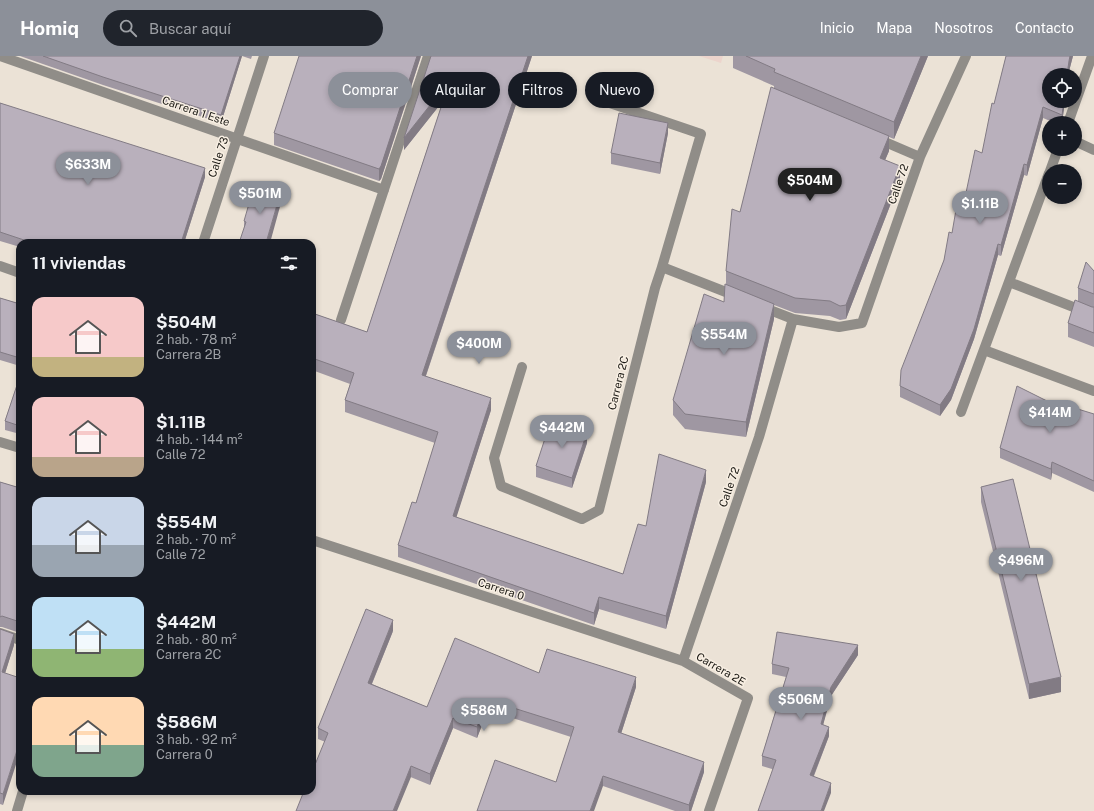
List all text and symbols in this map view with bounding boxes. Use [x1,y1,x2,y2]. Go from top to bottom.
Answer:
search box [103,10,383,46]
text: Homiq [20,17,79,39]
icon: search [117,17,139,39]
text: Buscar aquí [149,20,231,37]
text: Inicio [820,20,854,36]
text: Mapa [876,20,912,36]
text: Nosotros [934,20,993,36]
text: Contacto [1015,20,1074,36]
map controls [1042,68,1082,204]
button: locate [1042,68,1082,108]
chip: Comprar [328,72,412,108]
chip: Alquilar [420,72,500,108]
chip: Filtros [508,72,577,108]
chip: Nuevo [585,72,654,108]
street label: Carrera 1 Este [161,94,231,128]
button: + [1042,116,1082,156]
street label: Calle 73 [206,135,230,179]
pin: $633M [60,152,116,186]
text: $633M [65,157,111,172]
street label: Calle 72 [886,162,911,206]
button: − [1042,164,1082,204]
pin: $504M [782,168,838,202]
text: $504M [787,173,833,188]
pin: $501M [232,181,288,215]
text: $501M [238,186,282,201]
pin: $1.11B [947,191,1013,225]
text: $1.11B [961,196,999,211]
icon: filters [278,252,300,274]
text: 11 viviendas [32,253,126,273]
text: $504M [156,312,217,332]
icon: home [64,313,112,361]
pin: $554M [696,322,752,356]
text: $554M [701,327,747,342]
pin: $400M [451,331,507,365]
text: 2 hab. · 78 m² [156,332,237,347]
text: $400M [456,336,502,351]
text: Carrera 2B [156,347,221,362]
street label: Carrera 2C [605,355,631,411]
pin: $414M [1022,400,1078,434]
text: $414M [1028,405,1072,420]
text: $1.11B [156,412,206,432]
icon: home [64,413,112,461]
pin: $442M [534,415,590,449]
text: $442M [539,420,585,435]
text: 4 hab. · 144 m² [156,432,243,447]
text: Calle 72 [156,447,205,462]
street label: Calle 72 [717,465,742,509]
text: $554M [156,512,217,532]
icon: home [64,513,112,561]
text: 2 hab. · 70 m² [156,532,236,547]
text: Calle 72 [156,547,205,562]
pin: $496M [993,548,1049,582]
text: $496M [998,553,1044,568]
street label: Carrera 0 [476,576,526,602]
text: $442M [156,612,216,632]
icon: home [64,613,112,661]
text: 2 hab. · 80 m² [156,632,237,647]
text: Carrera 2C [156,647,221,662]
street label: Carrera 2E [694,650,748,688]
pin: $506M [773,687,829,721]
text: $506M [778,692,824,707]
pin: $586M [456,698,512,732]
text: $586M [461,703,507,718]
text: $586M [156,712,217,732]
icon: home [64,713,112,761]
text: 3 hab. · 92 m² [156,732,237,747]
text: Carrera 0 [156,747,213,762]

